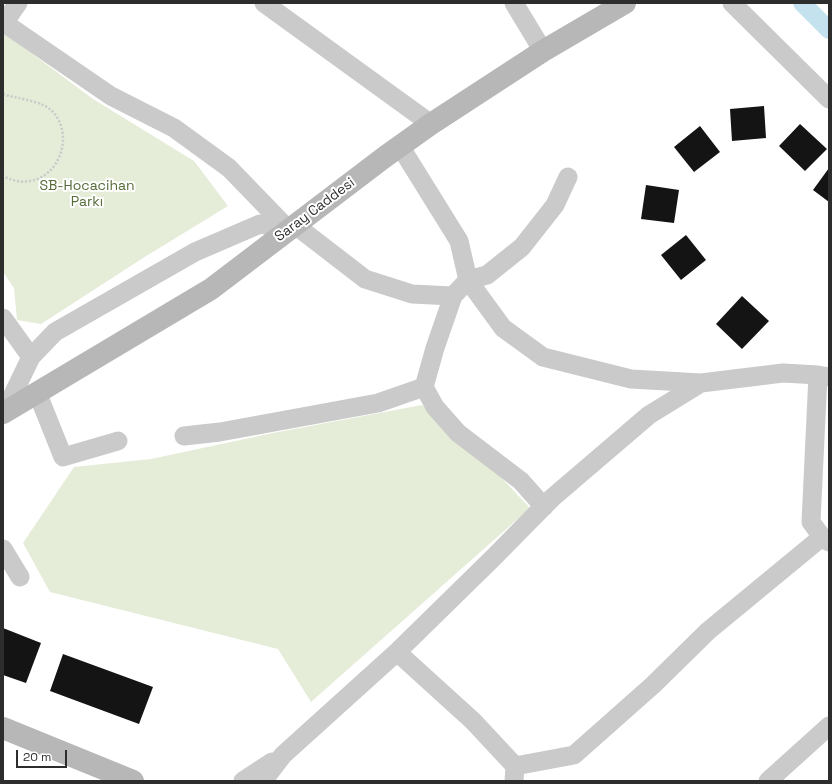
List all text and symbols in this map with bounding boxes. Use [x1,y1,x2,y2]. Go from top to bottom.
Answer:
street label: Saray Caddesi [272,174,358,246]
park label: SB-Hocacihan Parkı [39,178,135,210]
scale bar [18,742,69,768]
text: 20 m [23,749,51,765]

